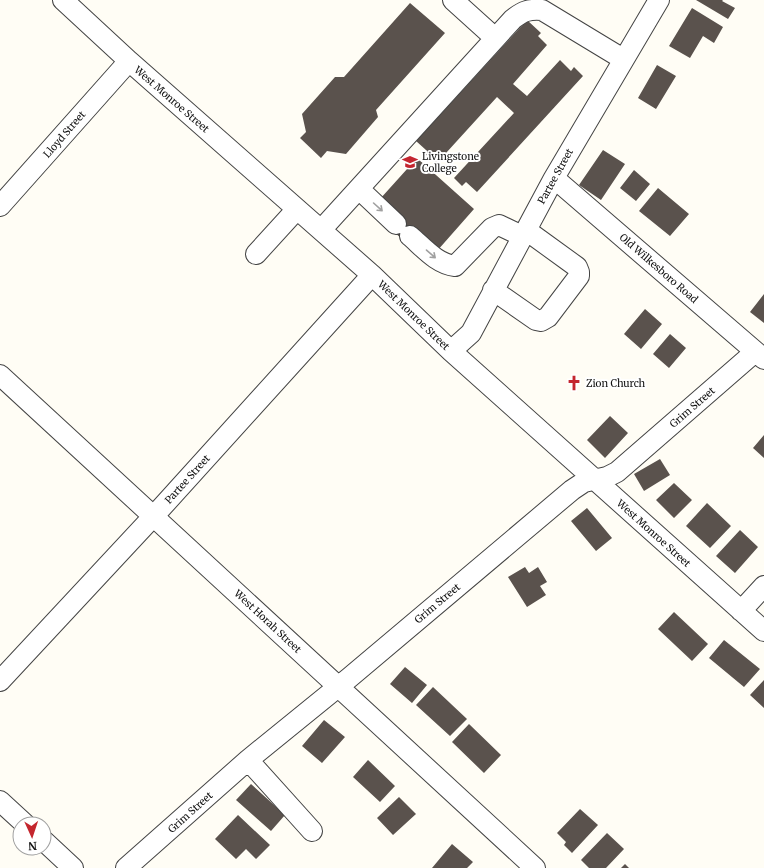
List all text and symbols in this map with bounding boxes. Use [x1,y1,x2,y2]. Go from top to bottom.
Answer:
street label: West Monroe Street [131,63,212,135]
street label: Lloyd Street [41,108,88,160]
street label: Partee Street [535,146,576,206]
place label: Livingstone College [422,150,479,175]
school or university icon: Livingstone College [401,153,419,171]
one-way arrow [372,202,383,211]
street label: Old Wilkesboro Road [617,231,701,306]
one-way arrow [426,250,436,259]
street label: West Monroe Street [374,277,452,353]
church icon: Zion Church [565,374,583,392]
place label: Zion Church [586,377,646,390]
street label: Grim Street [667,384,718,431]
street label: Partee Street [162,452,213,507]
street label: West Monroe Street [613,496,693,570]
street label: Grim Street [412,580,463,626]
street label: West Horah Street [231,586,304,656]
street label: Grim Street [165,789,215,836]
north arrow [12,816,52,856]
text: N [28,839,37,853]

